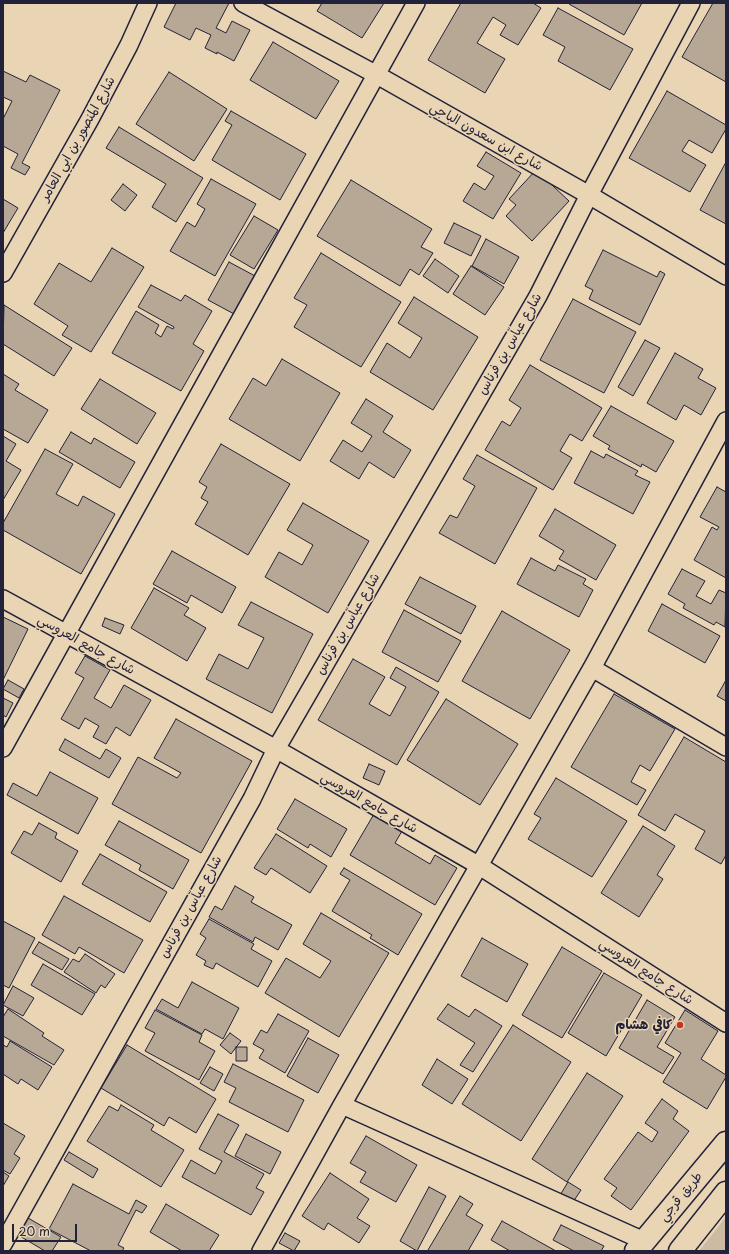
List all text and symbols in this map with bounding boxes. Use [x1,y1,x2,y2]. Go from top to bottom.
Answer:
street label: شارع المنصور بن ابي العامر [37,74,119,204]
street label: شارع ابن سعدون الباجي [427,100,545,174]
street label: شارع عباّس بن فرناس [475,291,545,397]
street label: شارع عباّس بن فرناس [313,571,383,677]
street label: شارع جامع العروسي [35,612,137,678]
street label: شارع جامع العروسي [318,769,420,837]
street label: شارع عباّس بن فرناس [156,853,226,961]
street label: شارع جامع العروسي [596,936,696,1008]
place label: كافي هشام [616,1017,672,1033]
marker: كافي هشام [675,1020,685,1030]
street label: طريق قرجي [656,1169,706,1225]
scale bar [14,1216,79,1242]
text: 20 m [19,1222,50,1240]

